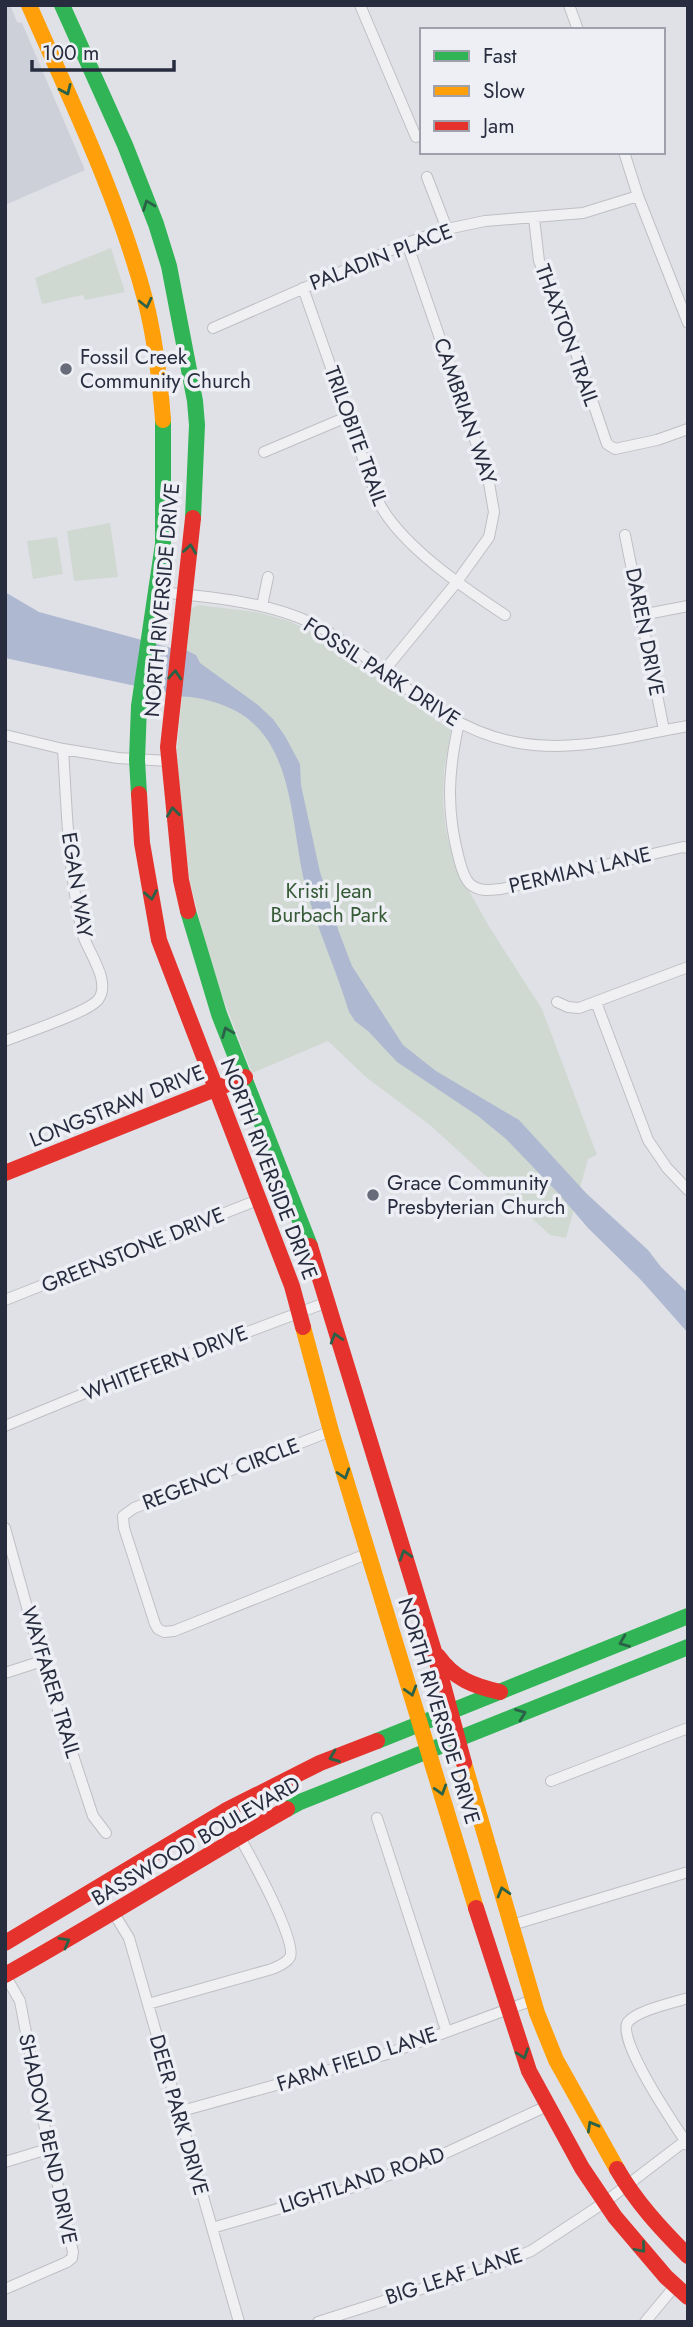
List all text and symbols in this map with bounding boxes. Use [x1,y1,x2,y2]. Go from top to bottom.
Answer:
scale bar [32,28,173,72]
legend [420,28,665,154]
text: 100 m [42,38,99,68]
text: Fast [483,41,516,71]
text: Slow [483,76,525,106]
one-way arrow [58,83,72,95]
text: Jam [480,111,515,141]
one-way arrow [143,200,157,212]
street label: PALADIN PLACE [305,216,457,298]
street label: THAXTON TRAIL [527,260,607,411]
one-way arrow [137,297,152,309]
street label: CAMBRIAN WAY [426,334,504,488]
place label: Fossil Creek Community Church [80,342,251,396]
marker: Fossil Creek Community Church [58,361,74,377]
street label: TRILOBITE TRAIL [317,362,395,510]
street label: NORTH RIVERSIDE DRIVE [137,482,187,718]
one-way arrow [182,543,197,555]
street label: DAREN DRIVE [618,565,672,699]
street label: FOSSIL PARK DRIVE [298,610,466,734]
one-way arrow [168,669,183,680]
one-way arrow [165,806,180,818]
street label: EGAN WAY [54,830,100,940]
street label: PERMIAN LANE [506,839,654,901]
park label: Kristi Jean Burbach Park [271,876,388,930]
one-way arrow [143,889,158,901]
one-way arrow [221,1027,235,1039]
street label: NORTH RIVERSIDE DRIVE [213,1054,325,1284]
street label: LONGSTRAW DRIVE [25,1057,209,1155]
place label: Grace Community Presbyterian Church [387,1168,565,1222]
marker: Grace Community Presbyterian Church [365,1187,381,1203]
street label: GREENSTONE DRIVE [37,1200,229,1300]
street label: WHITEFERN DRIVE [78,1318,252,1408]
one-way arrow [330,1333,345,1345]
street label: REGENCY CIRCLE [138,1430,304,1518]
one-way arrow [336,1467,351,1479]
one-way arrow [399,1549,414,1561]
street label: NORTH RIVERSIDE DRIVE [390,1594,488,1828]
street label: WAYFARER TRAIL [14,1602,88,1762]
one-way arrow [619,1634,632,1648]
one-way arrow [403,1685,418,1697]
one-way arrow [515,1708,527,1722]
one-way arrow [329,1749,341,1763]
street label: BASSWOOD BOULEVARD [86,1769,306,1913]
one-way arrow [433,1784,448,1796]
one-way arrow [496,1886,511,1898]
one-way arrow [58,1937,70,1950]
street label: FARM FIELD LANE [273,2019,441,2099]
street label: SHADOW BEND DRIVE [11,2031,85,2247]
street label: DEER PARK DRIVE [142,2031,216,2199]
one-way arrow [515,2048,529,2060]
one-way arrow [587,2121,600,2133]
street label: LIGHTLAND ROAD [275,2139,449,2221]
one-way arrow [633,2239,645,2252]
street label: BIG LEAF LANE [381,2240,527,2312]

